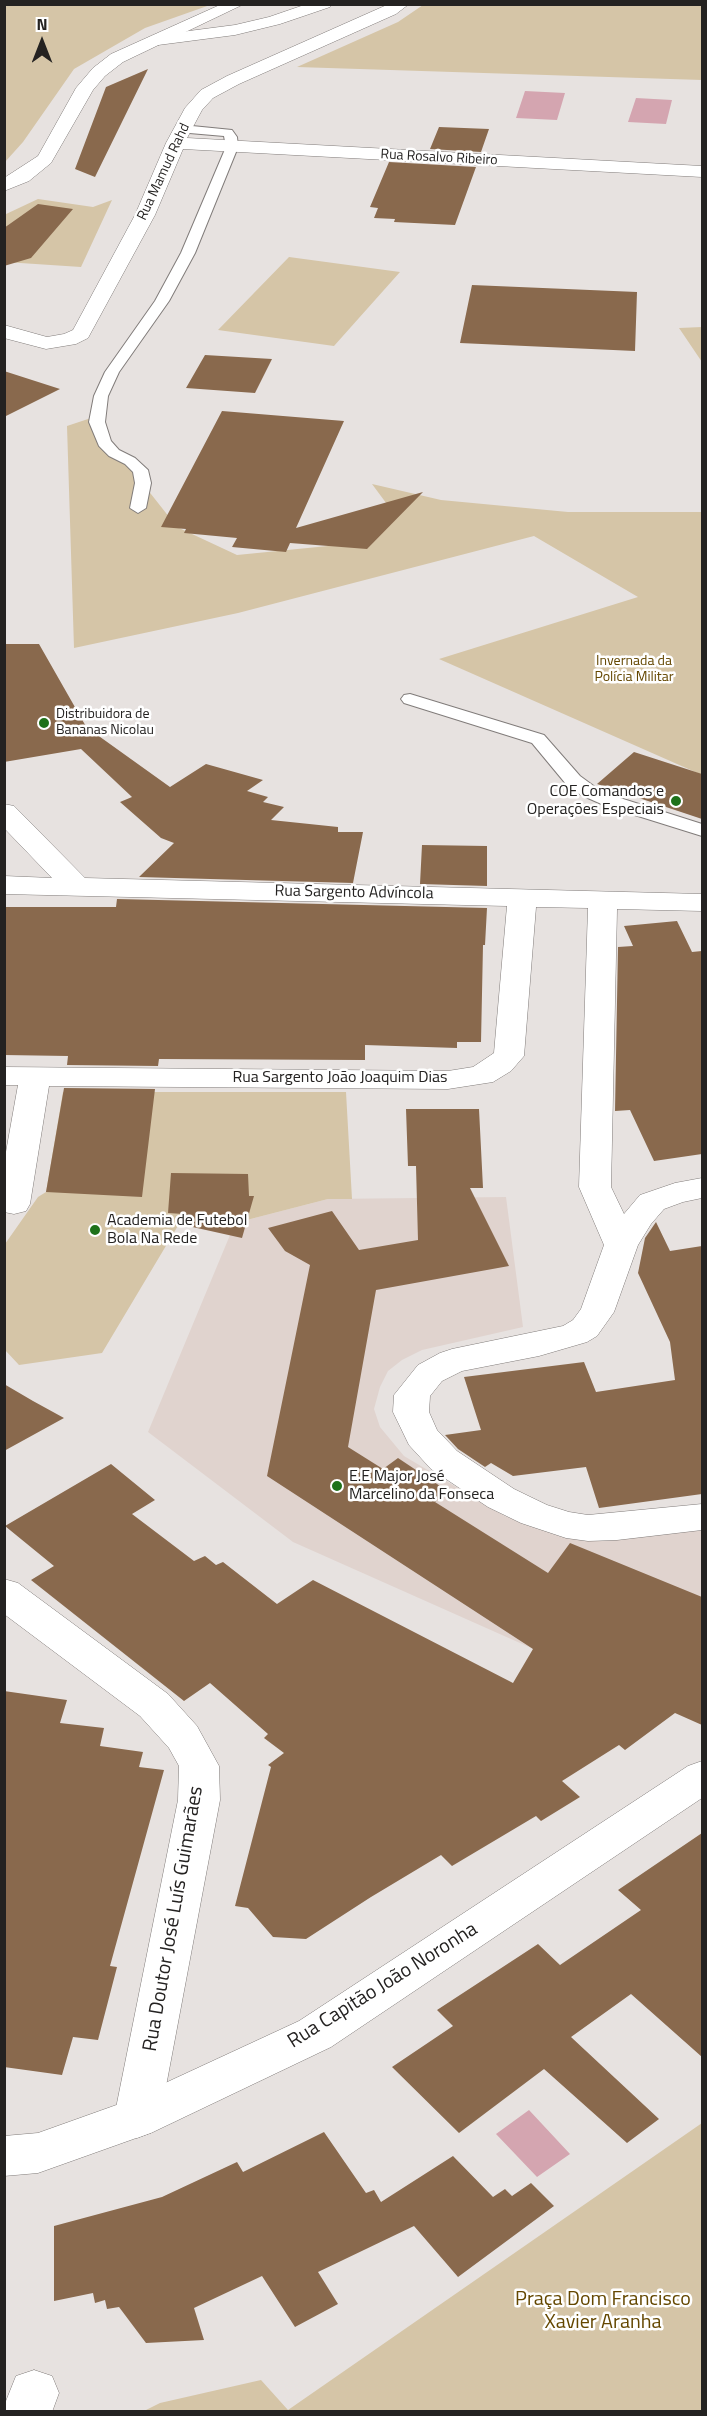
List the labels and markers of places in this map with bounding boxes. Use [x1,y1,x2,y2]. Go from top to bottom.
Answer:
place label: Distribuidora de Bananas Nicolau [56,707,154,740]
marker: Distribuidora de Bananas Nicolau [37,716,51,730]
place label: COE Comandos e Operações Especiais [527,782,664,820]
marker: COE Comandos e Operações Especiais [669,794,683,808]
place label: Academia de Futebol Bola Na Rede [107,1211,247,1249]
marker: Academia de Futebol Bola Na Rede [88,1223,102,1237]
place label: E.E Major José Marcelino da Fonseca [349,1467,494,1505]
marker: E.E Major José Marcelino da Fonseca [330,1479,344,1493]

